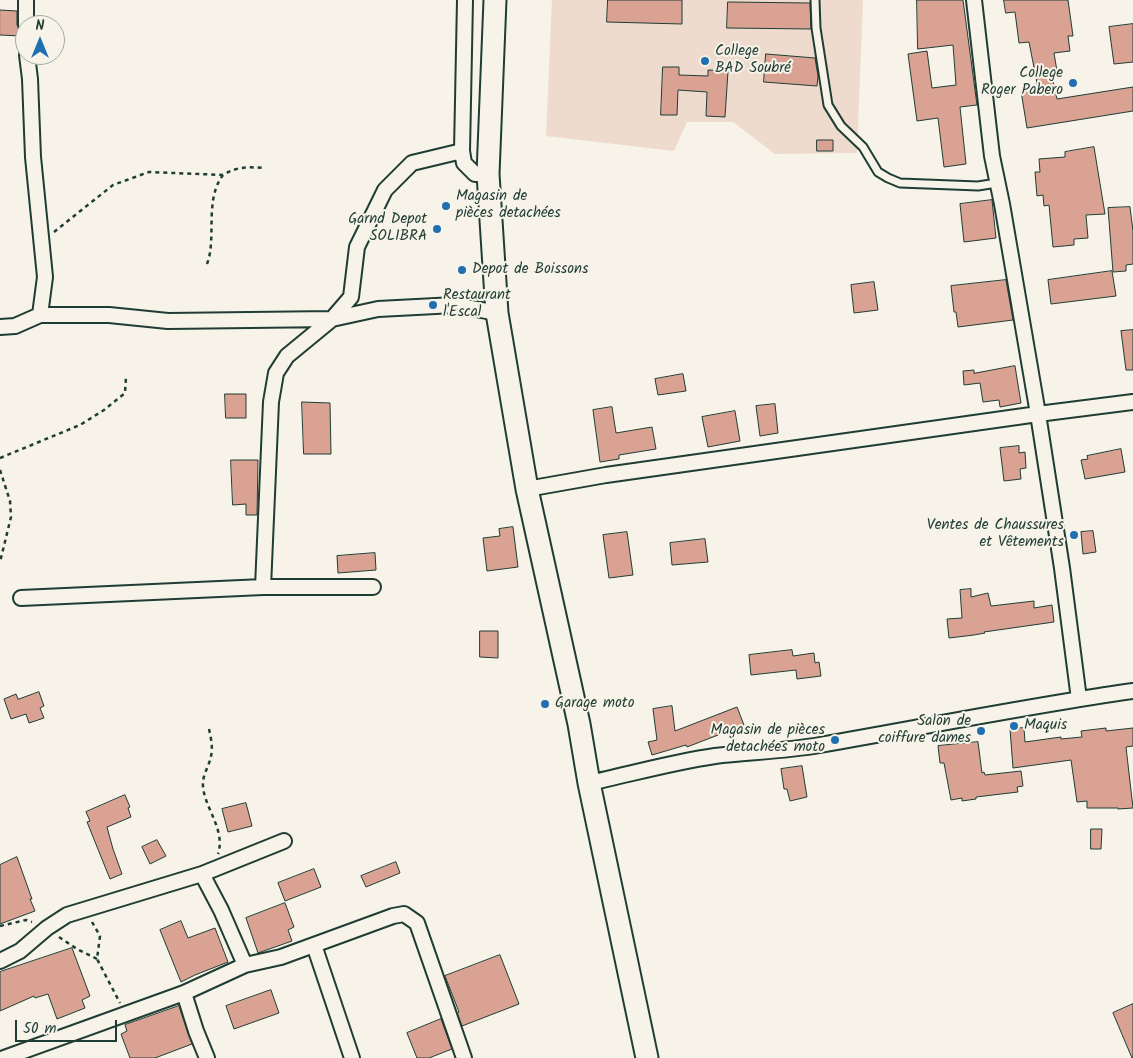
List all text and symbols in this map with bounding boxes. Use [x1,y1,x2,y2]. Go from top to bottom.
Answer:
north arrow [15,15,65,65]
text: N [36,15,44,37]
place label: College BAD Soubré [715,43,791,78]
marker: College BAD Soubré [699,55,711,67]
place label: College Roger Pabero [981,65,1063,100]
marker: College Roger Pabero [1067,77,1079,89]
place label: Magasin de pièces detachées [456,188,561,223]
marker: Magasin de pièces detachées [440,200,452,212]
place label: Garnd Depot SOLIBRA [348,211,427,246]
marker: Garnd Depot SOLIBRA [431,223,443,235]
place label: Depot de Boissons [472,261,588,279]
marker: Depot de Boissons [456,264,468,276]
place label: Restaurant l'Escal [443,287,511,322]
marker: Restaurant l'Escal [427,299,439,311]
place label: Ventes de Chaussures et Vêtements [927,517,1064,552]
marker: Ventes de Chaussures et Vêtements [1068,529,1080,541]
place label: Garage moto [555,695,634,713]
marker: Garage moto [539,698,551,710]
place label: Salon de coiffure dames [878,713,971,748]
place label: Maquis [1024,717,1067,735]
marker: Maquis [1008,720,1020,732]
place label: Magasin de pièces detachées moto [711,722,825,757]
marker: Salon de coiffure dames [975,725,987,737]
marker: Magasin de pièces detachées moto [829,734,841,746]
scale bar [18,1010,120,1042]
text: 50 m [23,1017,57,1041]

